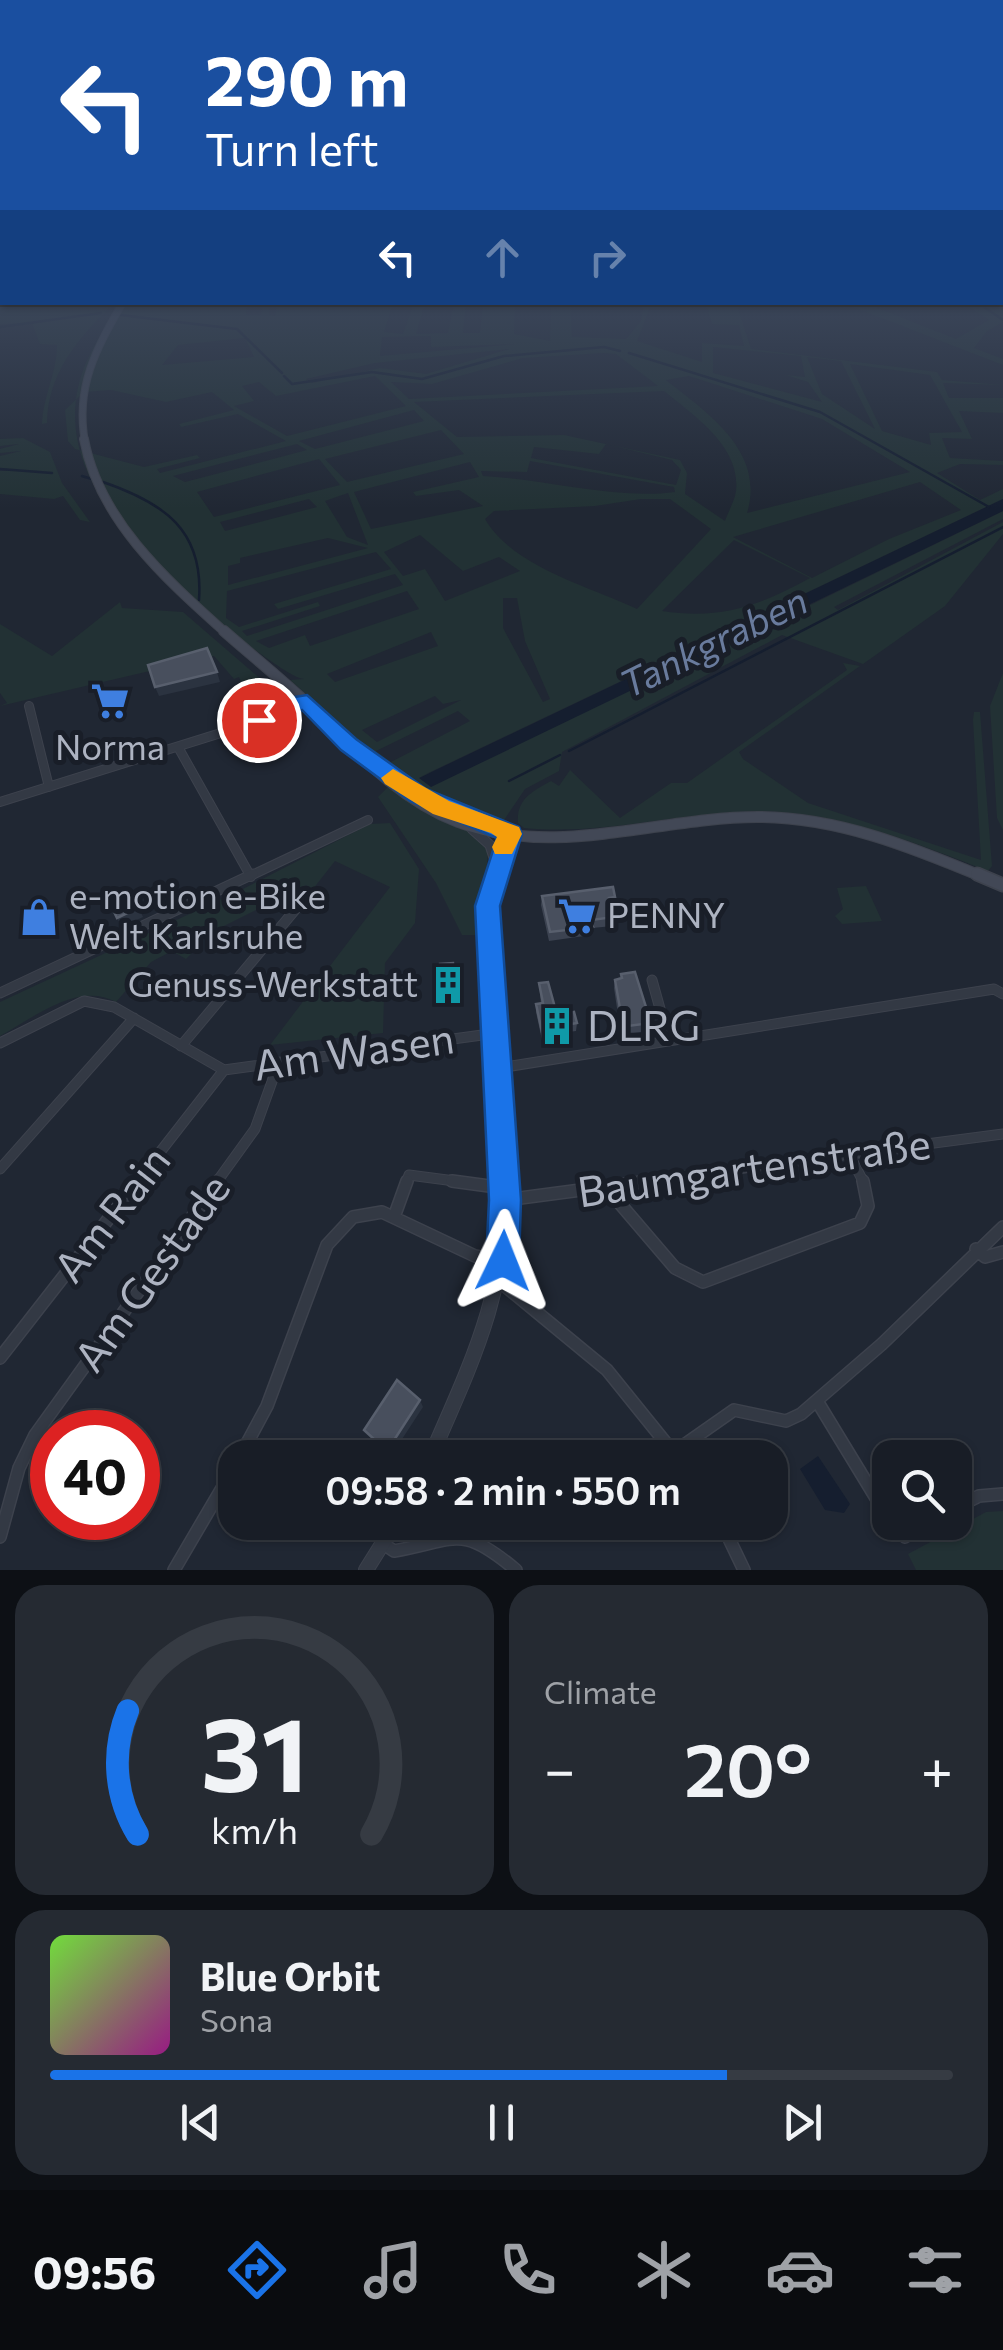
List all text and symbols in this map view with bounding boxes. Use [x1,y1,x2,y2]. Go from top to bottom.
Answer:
text: 290 m [205,35,409,120]
icon: left [40,40,170,170]
text: Turn left [205,120,379,175]
icon: left [370,230,425,285]
icon: ahead [475,230,530,285]
icon: right [580,230,635,285]
water label: Tankgraben [611,575,814,706]
pin [217,678,302,763]
supermarket icon: Norma [89,680,131,722]
icon: arrive [232,693,287,748]
place label: Norma [55,724,165,767]
place label: e-motion e-Bike Welt Karlsruhe [69,873,326,956]
place label: PENNY [607,892,725,935]
supermarket icon: PENNY [556,895,598,937]
shop icon: e-motion e-Bike Welt Karlsruhe [18,896,60,938]
place label: Genuss-Werkstatt [128,961,418,1004]
building icon: Genuss-Werkstatt [427,964,469,1006]
place label: DLRG [587,998,700,1050]
building icon: DLRG [536,1005,578,1047]
street label: Am Wasen [250,1010,457,1090]
street label: Baumgartenstraße [574,1116,933,1217]
street label: Am Rain [41,1134,180,1291]
street label: Am Gestade [61,1163,239,1381]
position arrow [451,1209,555,1313]
speed limit sign: 40 [30,1410,160,1540]
map controls [872,1440,972,1540]
button: search [872,1440,972,1540]
text: 09:58 · 2 min · 550 m [325,1466,681,1513]
text: Climate [544,1671,657,1711]
text: 31 [201,1686,308,1813]
text: 20° [684,1721,812,1812]
text: − [544,1734,575,1801]
text: + [921,1734,953,1801]
text: km/h [211,1808,298,1851]
text: Blue Orbit [200,1952,380,1999]
text: Sona [200,1999,273,2039]
icon: previous [173,2095,228,2150]
icon: pause [474,2095,529,2150]
icon: next [775,2095,830,2150]
icon: directions [222,2235,292,2305]
icon: music [358,2235,428,2305]
icon: phone [493,2235,563,2305]
icon: climate [629,2235,699,2305]
icon: car [765,2235,835,2305]
icon: filters [900,2235,970,2305]
text: 09:56 [33,2243,156,2298]

